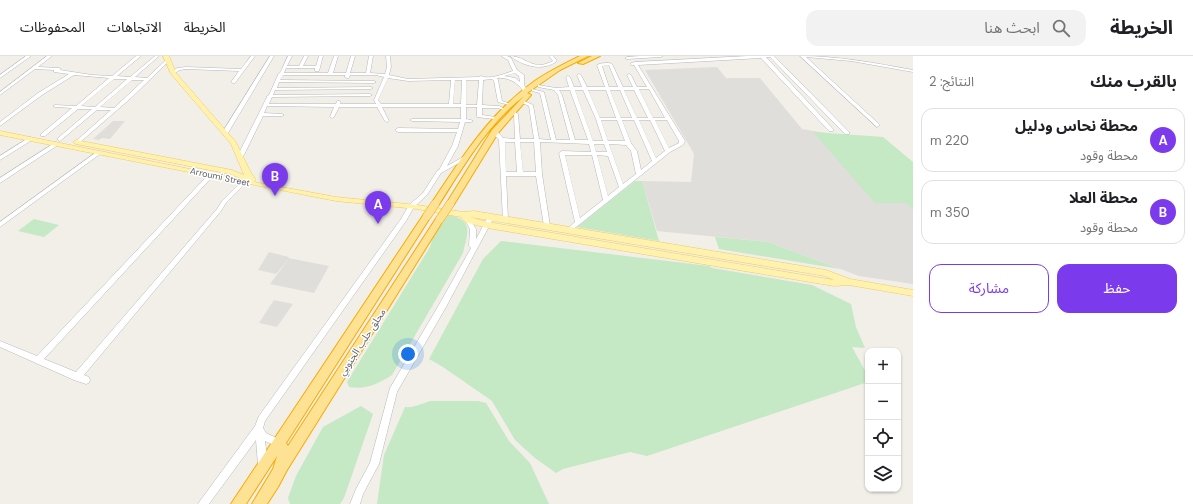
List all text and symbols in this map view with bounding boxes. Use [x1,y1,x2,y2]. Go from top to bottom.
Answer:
search box [806,10,1086,46]
text: الخريطة [1110,15,1173,40]
icon: search [1050,17,1072,39]
text: المحفوظات [20,18,85,36]
text: الاتجاهات [107,18,162,36]
text: الخريطة [184,18,226,36]
text: ابحث هنا [984,18,1040,38]
text: بالقرب منك [1090,70,1177,92]
text: النتائج: 2 [929,73,974,90]
text: محطة نحاس ودليل [1015,116,1138,136]
text: 220 m [930,132,969,149]
text: A [1158,132,1168,149]
text: محطة وقود [1080,147,1138,164]
pin: B [262,163,288,196]
street label: Arroumi Street [189,165,252,189]
text: محطة العلا [1069,188,1138,208]
pin: A [365,191,391,224]
text: 350 m [930,204,970,221]
text: B [1159,204,1167,221]
text: محطة وقود [1080,219,1138,236]
button: مشاركة [929,264,1049,313]
button: حفظ [1057,264,1177,313]
street label: محلق حلب الجنوبي [335,306,390,379]
your location [398,344,418,364]
map controls [865,348,901,492]
button: + [865,348,901,384]
button: − [865,384,901,420]
button: locate [865,420,901,456]
button: layers [865,456,901,492]

